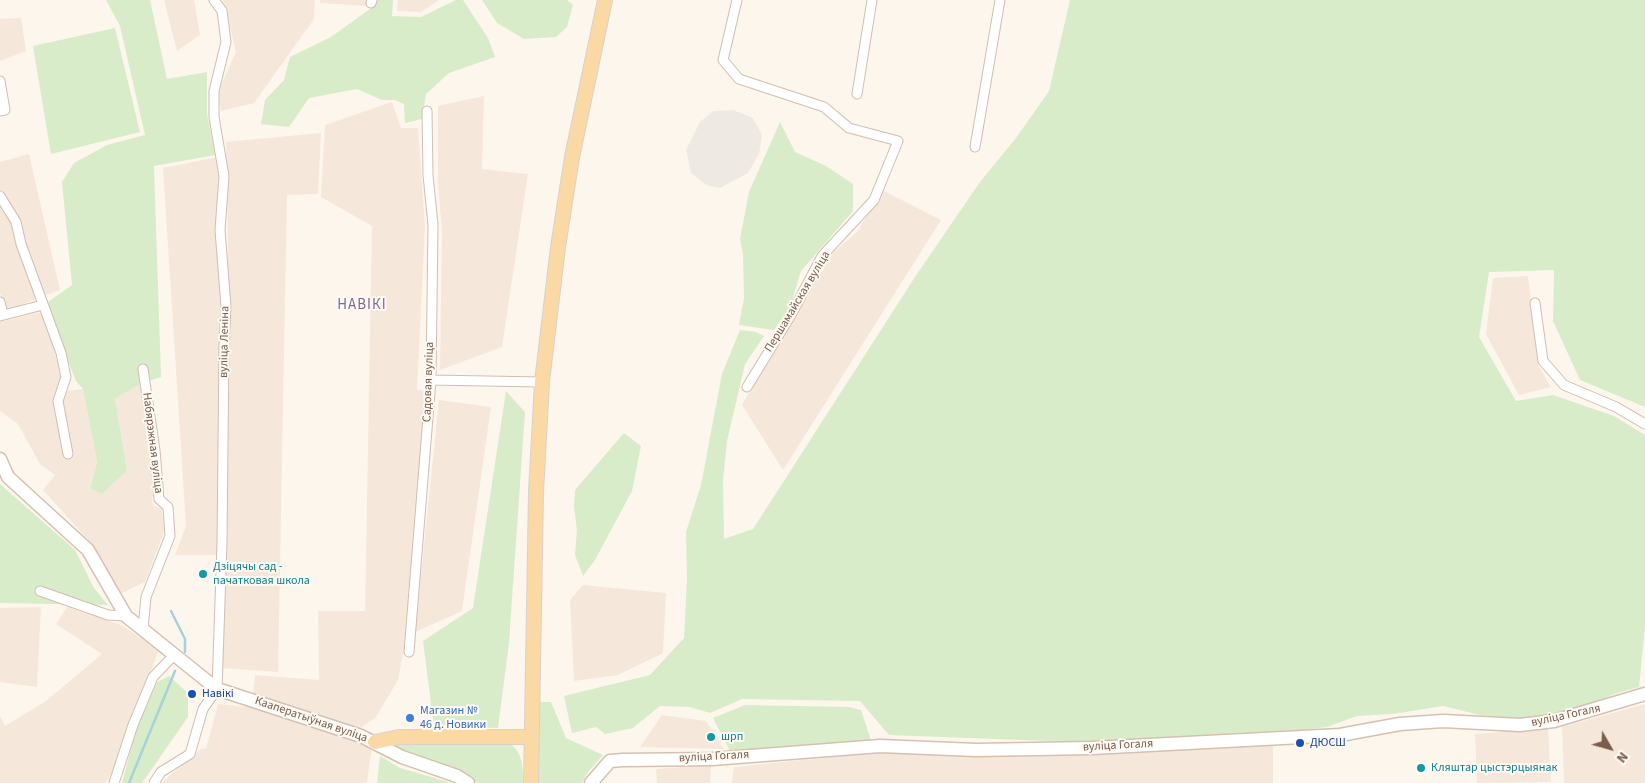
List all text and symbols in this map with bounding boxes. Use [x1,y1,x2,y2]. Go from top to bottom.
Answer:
street label: Першамайская вуліца [762,249,834,355]
district label: НАВІКІ [337,297,387,315]
street label: вуліца Леніна [217,306,233,378]
street label: Садовая вуліца [420,342,438,422]
street label: Набярэжная вуліца [139,392,165,494]
place label: Дзіцячы сад - пачатковая школа [213,560,310,588]
marker: Дзіцячы сад - пачатковая школа [197,568,209,580]
place label: Навікі [202,687,234,701]
marker: Навікі [186,688,198,700]
street label: Кааператыўная вуліца [253,694,369,746]
street label: вуліца Гогаля [1530,702,1602,730]
place label: Магазин № 46 д. Новики [420,704,486,732]
marker: Магазин № 46 д. Новики [404,712,416,724]
north arrow [1585,723,1635,773]
place label: шрп [721,730,743,744]
marker: шрп [705,731,717,743]
place label: ДЮСШ [1310,736,1346,750]
street label: вуліца Гогаля [1082,737,1154,755]
marker: ДЮСШ [1294,737,1306,749]
text: N [1611,747,1633,767]
street label: вуліца Гогаля [678,748,750,766]
place label: Кляштар цыстэрцыянак [1431,761,1557,775]
marker: Кляштар цыстэрцыянак [1415,762,1427,774]

